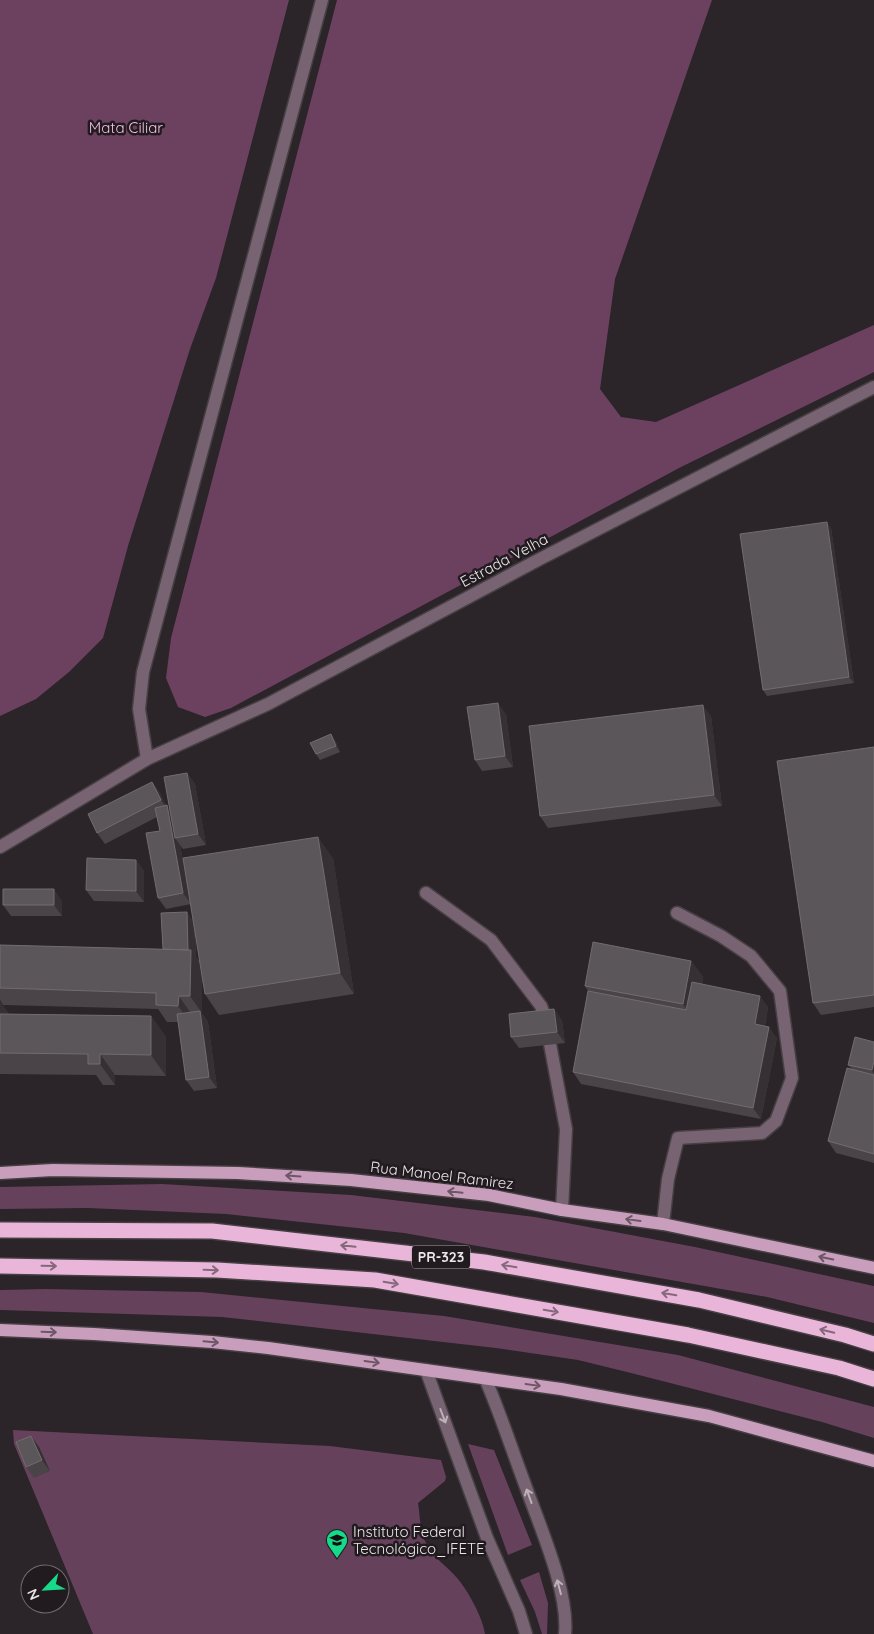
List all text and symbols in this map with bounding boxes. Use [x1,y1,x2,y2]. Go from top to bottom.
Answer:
park label: Mata Ciliar [89,118,163,137]
street label: Estrada Velha [457,529,551,591]
street label: Rua Manoel Ramirez [369,1157,515,1193]
one-way arrow [285,1172,301,1181]
one-way arrow [447,1187,463,1197]
one-way arrow [625,1214,641,1224]
one-way arrow [340,1241,356,1251]
road number: PR-323 [412,1246,470,1268]
one-way arrow [819,1253,835,1262]
one-way arrow [40,1261,56,1271]
one-way arrow [501,1261,517,1270]
one-way arrow [203,1265,219,1274]
one-way arrow [382,1279,398,1289]
one-way arrow [661,1289,677,1299]
one-way arrow [542,1307,558,1317]
one-way arrow [820,1326,836,1335]
one-way arrow [40,1328,56,1337]
one-way arrow [203,1337,219,1347]
one-way arrow [364,1358,380,1368]
one-way arrow [525,1380,541,1390]
one-way arrow [439,1408,448,1423]
one-way arrow [524,1489,533,1504]
place label: Instituto Federal Tecnológico_IFETE [353,1522,485,1558]
school or university icon: Instituto Federal Tecnológico_IFETE [325,1528,349,1559]
north arrow [20,1564,70,1614]
one-way arrow [554,1580,563,1596]
text: N [23,1586,44,1603]

